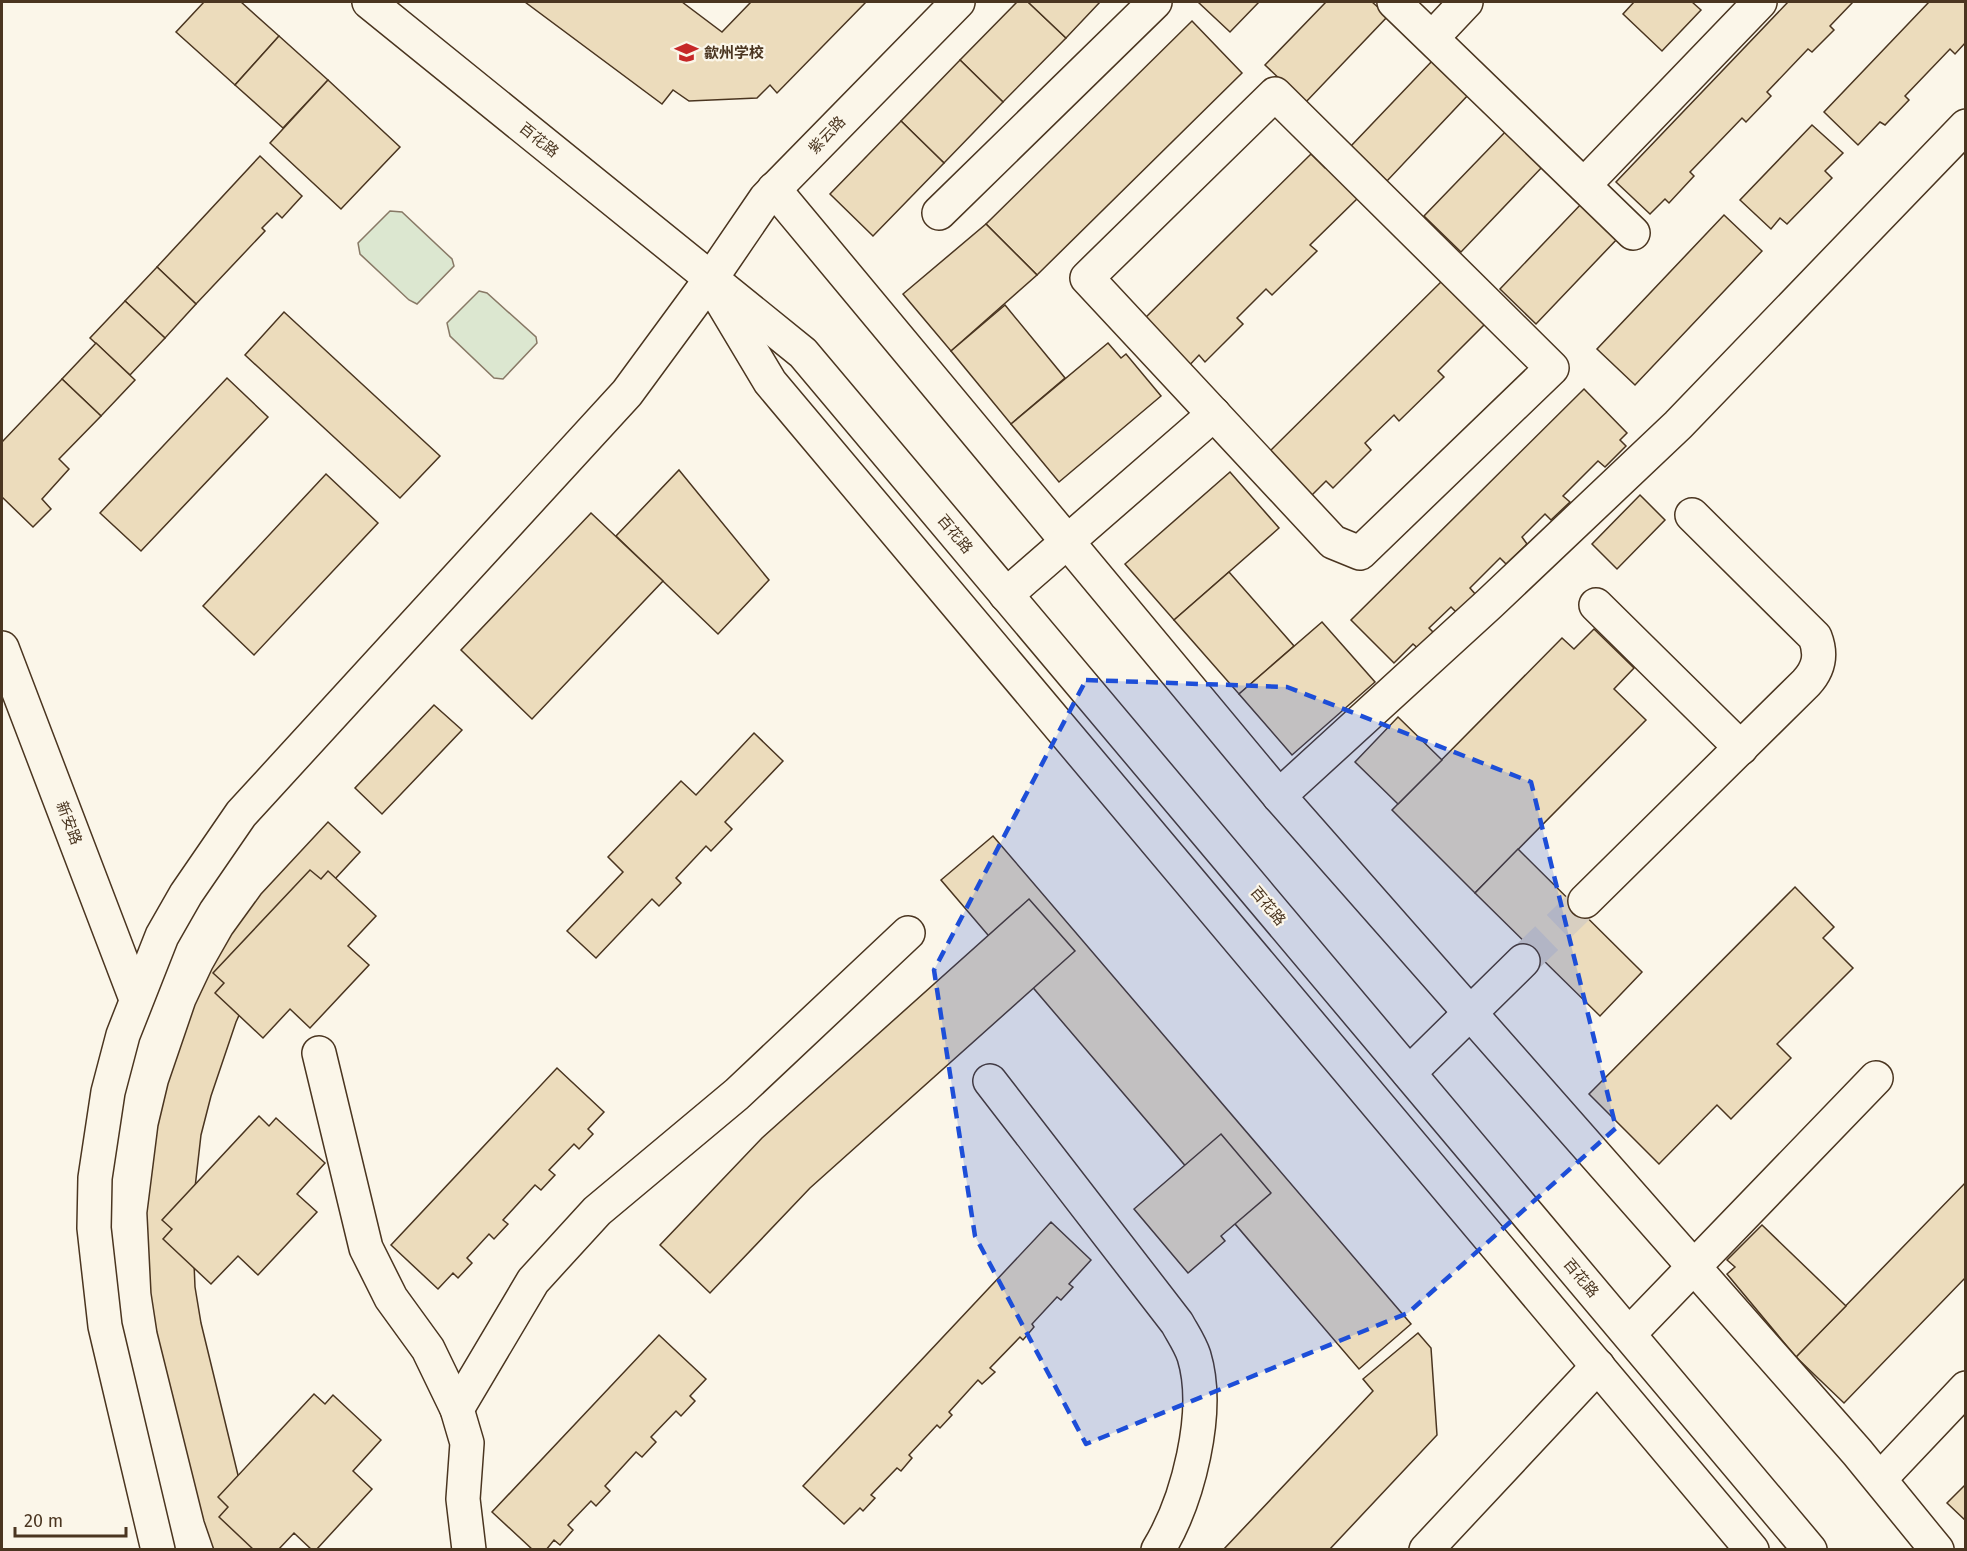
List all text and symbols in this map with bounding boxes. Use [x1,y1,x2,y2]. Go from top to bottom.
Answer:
school or university icon: 歙州学校 [673,40,699,66]
place label: 歙州学校 [704,44,764,62]
street label: 紫云路 [805,113,849,157]
street label: 百花路 [516,119,562,161]
street label: 百花路 [934,511,976,557]
street label: 新安路 [53,799,85,847]
street label: 百花路 [1247,883,1289,929]
street label: 百花路 [1560,1255,1602,1301]
scale bar [15,1500,126,1538]
text: 20 m [24,1510,63,1532]

